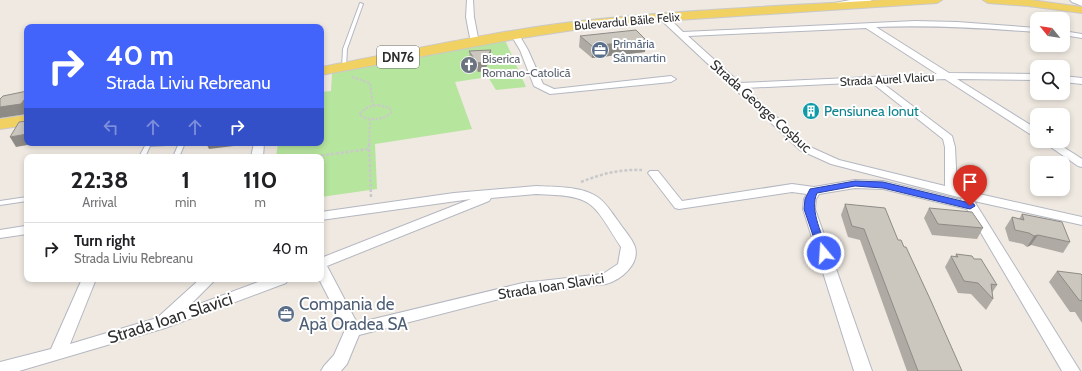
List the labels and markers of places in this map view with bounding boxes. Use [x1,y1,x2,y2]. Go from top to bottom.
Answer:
place label: Primăria Sânmartin [613,36,666,65]
office icon: Primăria Sânmartin [590,40,610,60]
place label: Biserica Romano-Catolică [482,51,571,80]
church icon: Biserica Romano-Catolică [459,55,479,75]
building icon: Pensiunea Ionut [801,101,821,121]
place label: Pensiunea Ionut [824,102,919,120]
pin [953,165,987,206]
place label: Compania de Apă Oradea SA [299,294,408,334]
office icon: Compania de Apă Oradea SA [276,304,296,324]

